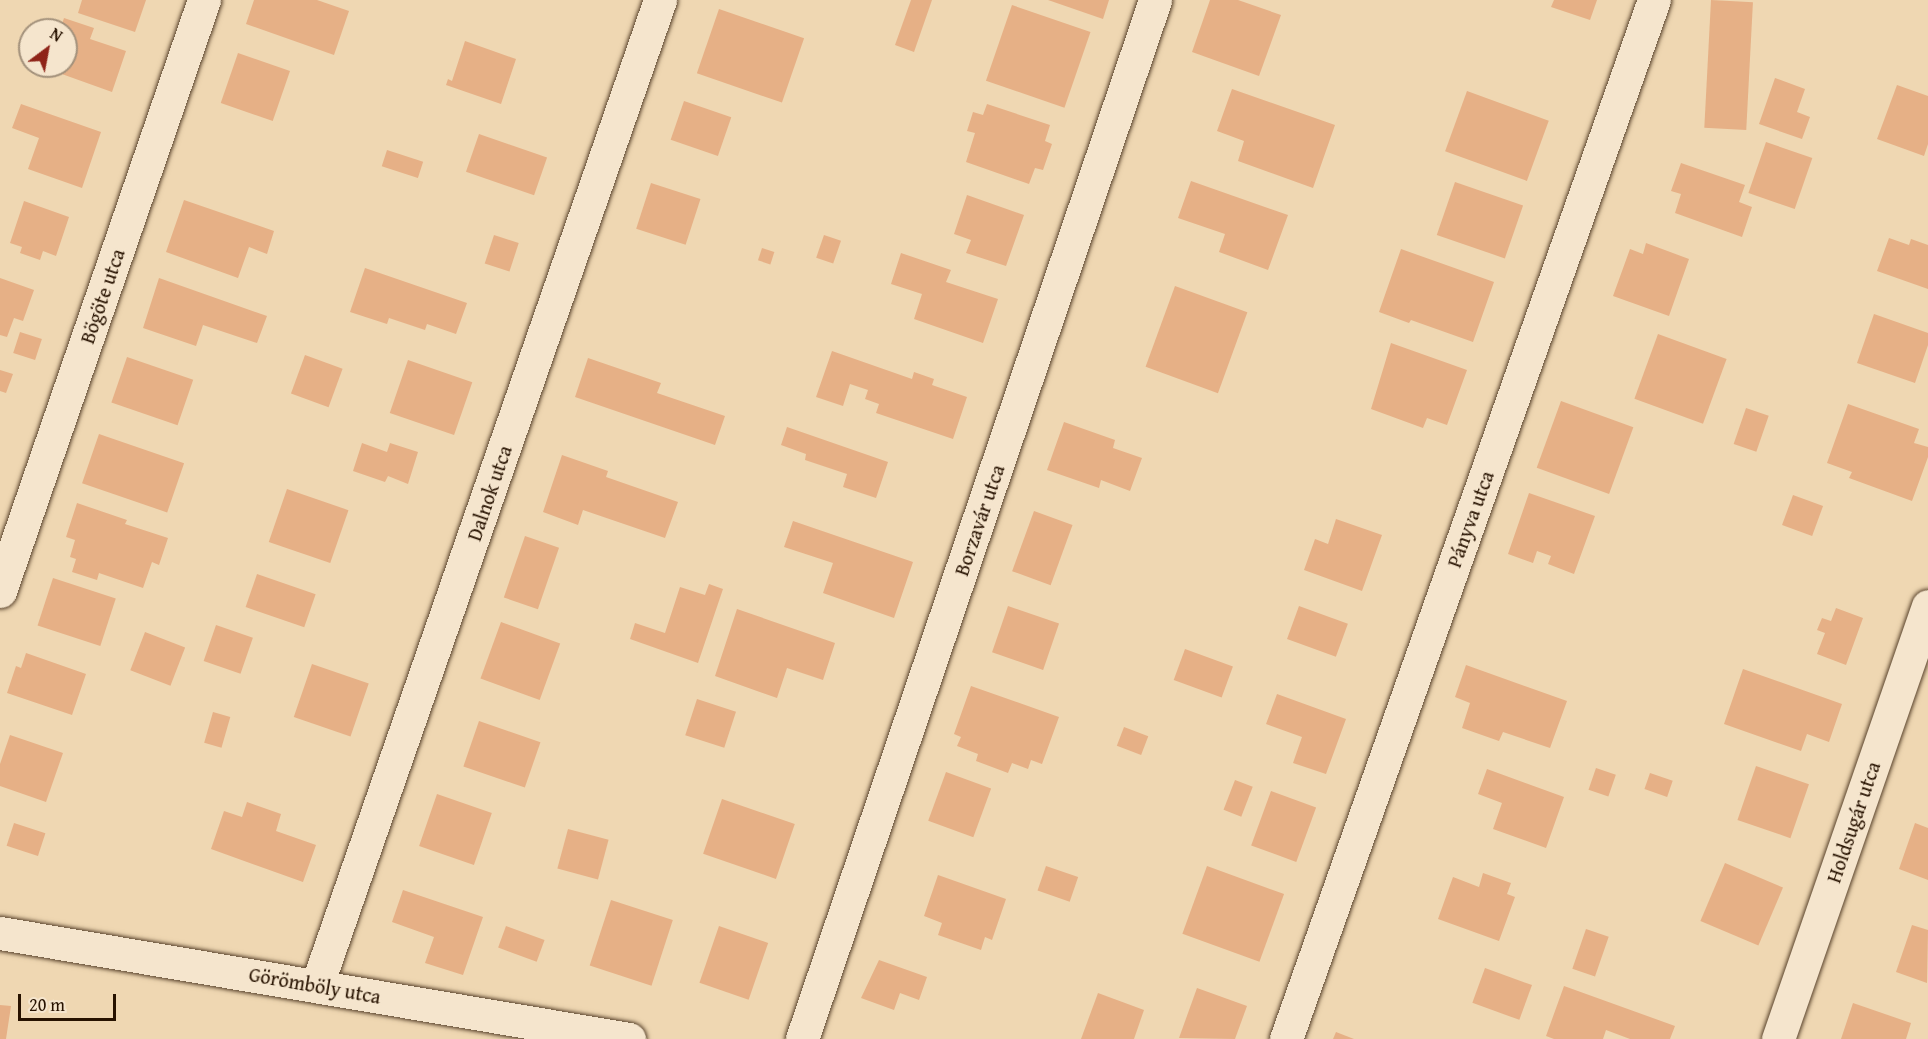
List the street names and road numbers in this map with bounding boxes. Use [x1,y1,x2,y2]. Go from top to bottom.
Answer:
street label: Bögöte utca [75,245,129,347]
street label: Dalnok utca [461,442,517,544]
street label: Borzavár utca [949,461,1009,579]
street label: Pányva utca [1441,467,1499,571]
street label: Holdsugár utca [1821,758,1885,886]
street label: Görömböly utca [247,962,383,1008]

